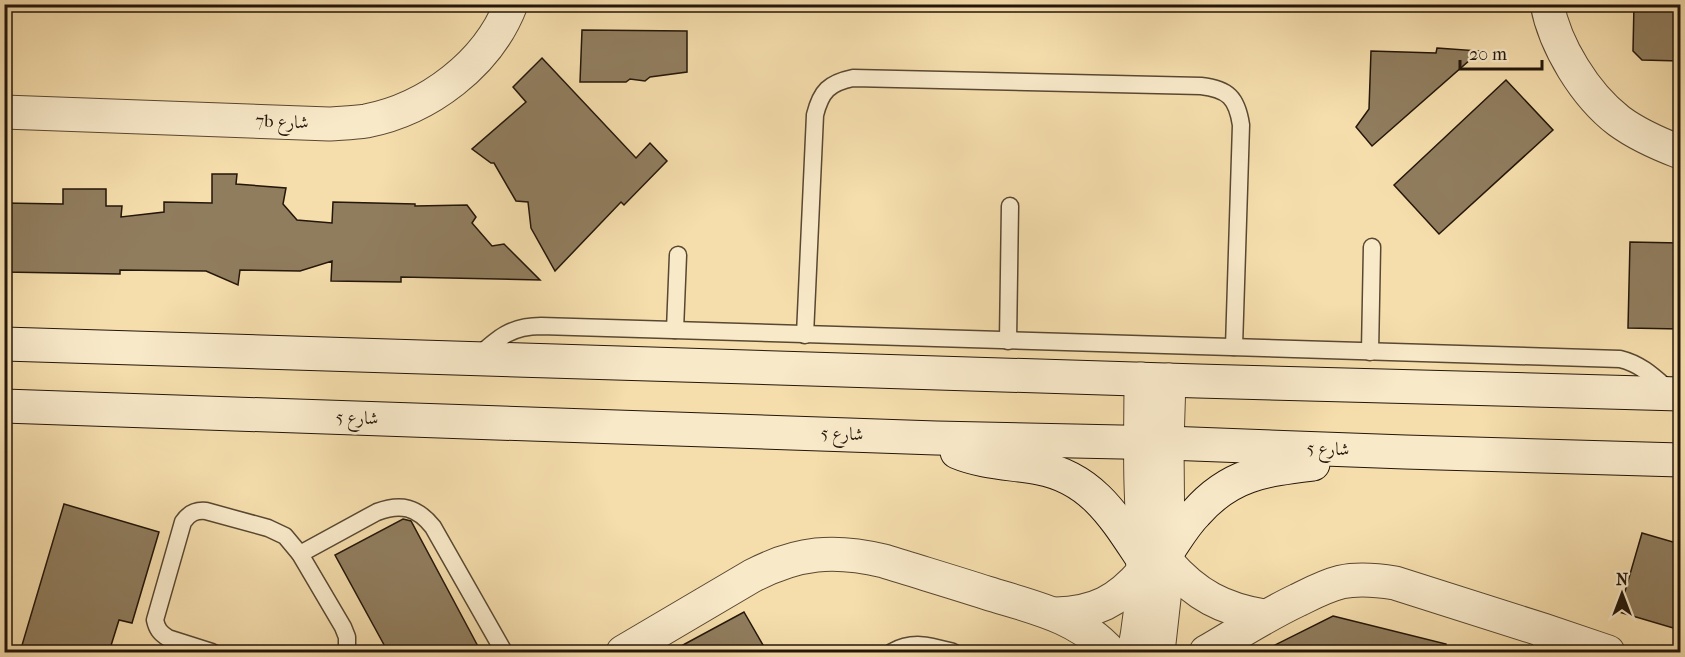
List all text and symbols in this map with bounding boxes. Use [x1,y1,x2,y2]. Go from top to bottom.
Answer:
scale bar [1460,33,1542,71]
text: 20 m [1469,44,1507,65]
street label: 7b شارع [255,111,309,137]
street label: شارع 5 [335,407,379,433]
street label: شارع 5 [820,423,864,449]
street label: شارع 5 [1306,438,1350,464]
north arrow [1592,564,1652,624]
text: N [1616,570,1629,589]

